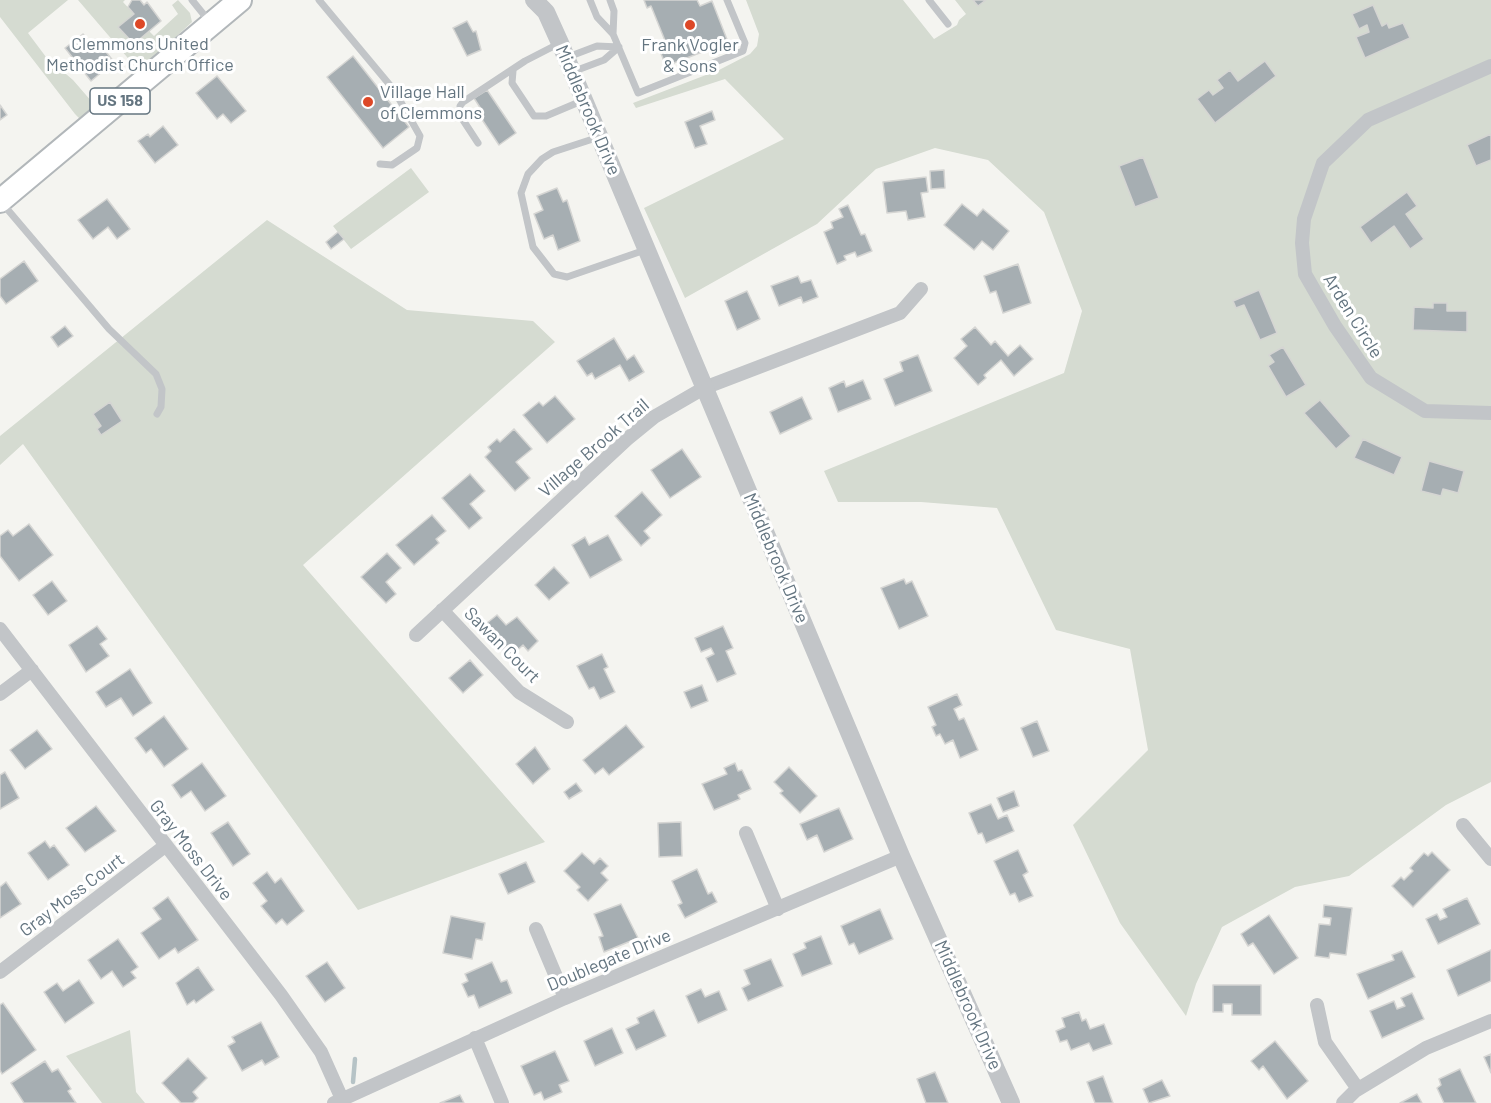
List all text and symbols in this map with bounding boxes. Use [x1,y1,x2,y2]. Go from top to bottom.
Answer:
marker: Clemmons United Methodist Church Office [133,17,147,31]
marker: Frank Vogler & Sons [683,18,697,32]
place label: Clemmons United Methodist Church Office [46,33,234,76]
place label: Frank Vogler & Sons [641,34,739,76]
street label: Middlebrook Drive [551,42,625,178]
place label: Village Hall of Clemmons [380,81,482,124]
road number: US 158 [90,88,150,114]
marker: Village Hall of Clemmons [361,95,375,109]
street label: Arden Circle [1319,270,1387,362]
street label: Village Brook Trail [534,394,654,502]
street label: Middlebrook Drive [739,490,813,626]
street label: Sawan Court [460,603,544,687]
street label: Gray Moss Drive [145,795,237,905]
street label: Gray Moss Court [15,849,129,941]
street label: Doublegate Drive [544,924,674,996]
street label: Middlebrook Drive [930,937,1006,1073]

